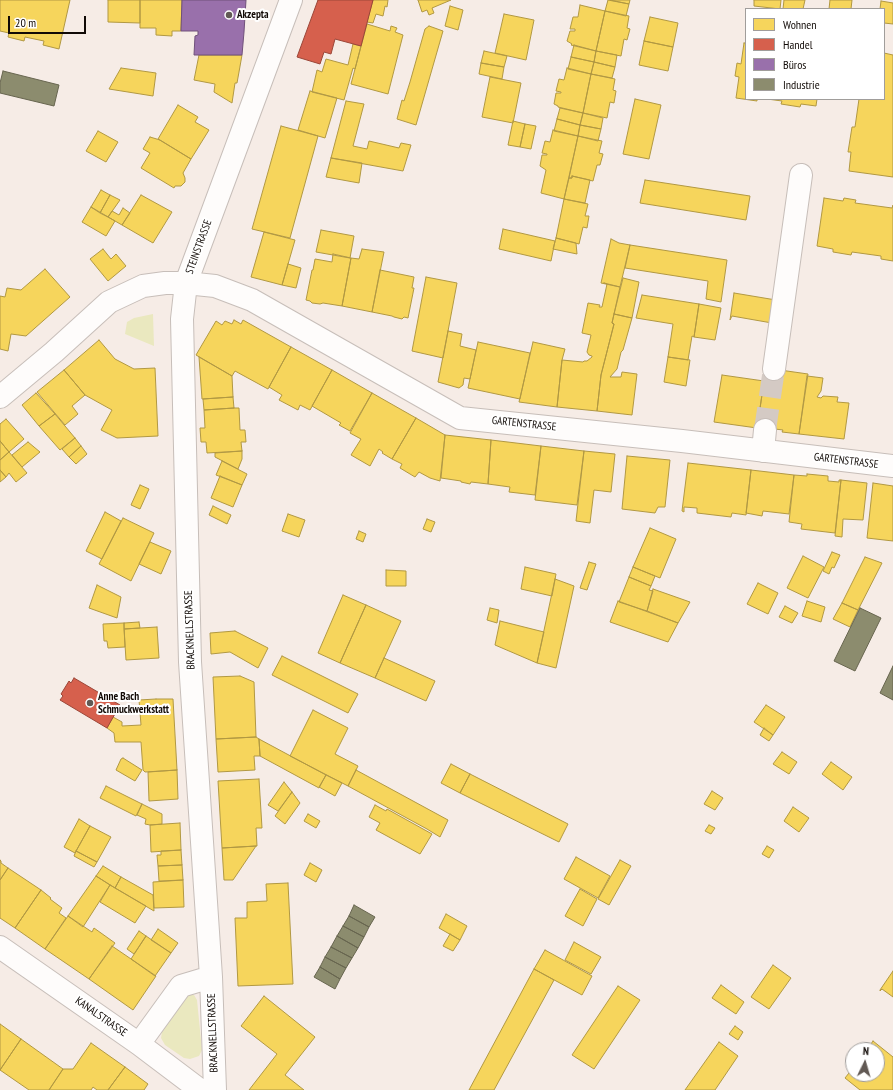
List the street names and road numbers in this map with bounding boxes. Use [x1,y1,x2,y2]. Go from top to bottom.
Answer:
street label: STEINSTRASSE [183,218,215,276]
street label: GARTENSTRASSE [491,414,557,434]
street label: GARTENSTRASSE [813,450,879,472]
street label: BRACKNELLSTRASSE [182,590,198,670]
street label: BRACKNELLSTRASSE [205,993,221,1073]
street label: KANALSTRASSE [73,994,129,1040]

